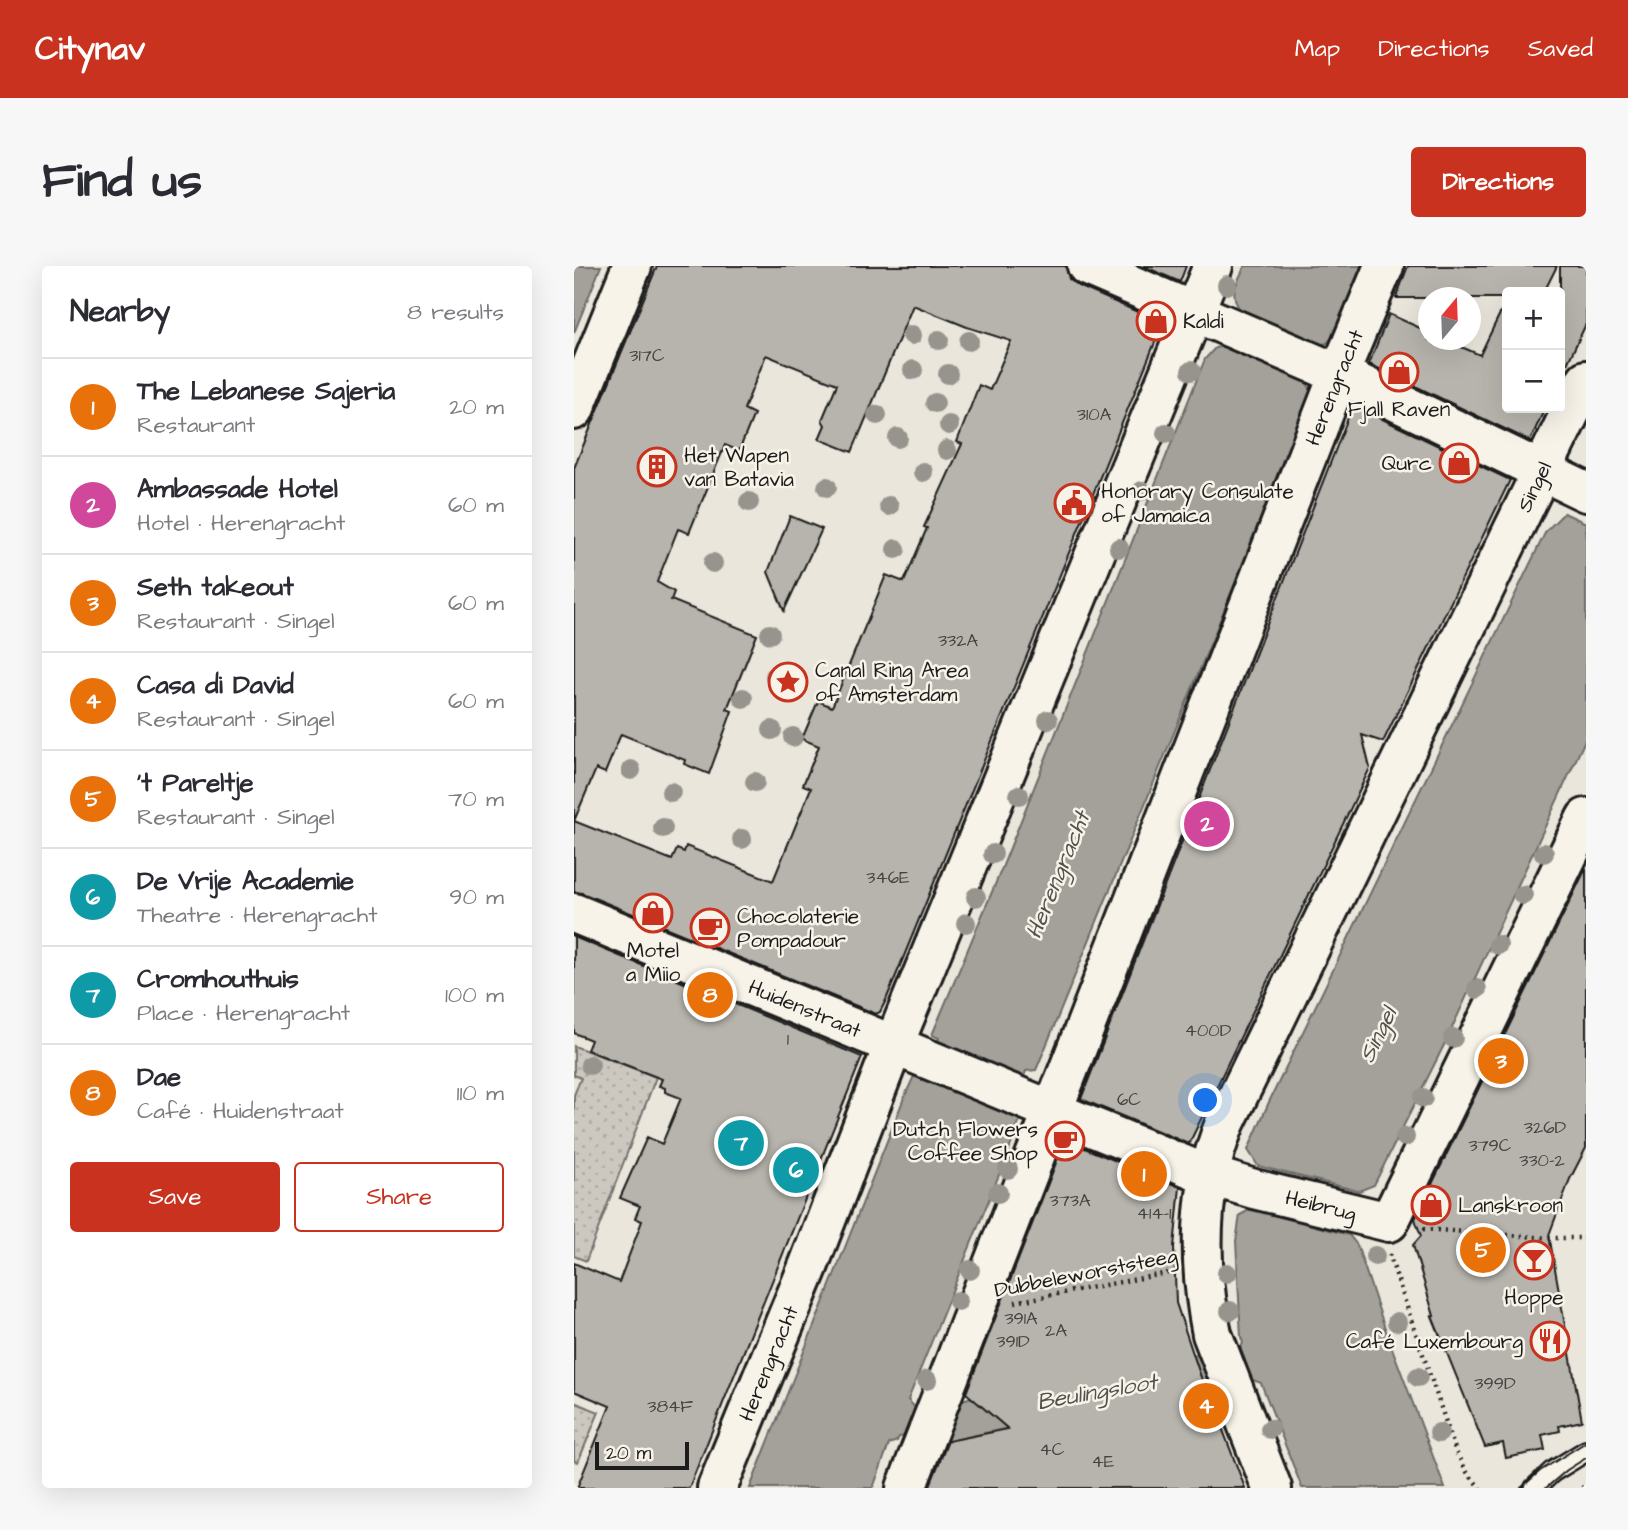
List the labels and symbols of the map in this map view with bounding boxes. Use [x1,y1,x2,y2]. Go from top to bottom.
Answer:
north arrow [1418,287,1481,350]
shop icon: Kaldi [1135,300,1177,342]
place label: Kaldi [1183,307,1224,336]
street label: Herengracht [1298,324,1371,450]
house number: 317C [629,343,665,368]
shop icon: Fjall Raven [1378,351,1420,393]
place label: Fjall Raven [1348,395,1450,424]
house number: 310A [1077,402,1112,427]
place label: Het Wapen van Batavia [684,441,794,494]
shop icon: Qurc [1438,442,1480,484]
building icon: Het Wapen van Batavia [636,446,678,488]
place label: Qurc [1381,449,1432,478]
street label: Singel [1510,457,1559,517]
place label: Honorary Consulate of Jamaica [1101,477,1294,530]
public building icon: Honorary Consulate of Jamaica [1053,482,1095,524]
house number: 332A [938,628,979,653]
place label: Canal Ring Area of Amsterdam [815,656,969,709]
place icon: Canal Ring Area of Amsterdam [767,661,809,703]
pin: 2 [1184,798,1230,850]
water label: Herengracht [1018,804,1100,944]
house number: 346E [866,865,910,890]
shop icon: Motel a Miio [632,892,674,934]
place label: Chocolaterie Pompadour [737,902,859,956]
cafe icon: Chocolaterie Pompadour [689,907,731,949]
place label: Motel a Miio [626,936,681,989]
pin: 8 [687,969,733,1021]
street label: Huidenstraat [744,972,866,1045]
water label: Singel [1351,999,1407,1068]
house number: 400D [1185,1018,1232,1043]
house number: 1 [787,1027,789,1052]
pin: 3 [1478,1035,1524,1087]
your location [1188,1083,1222,1117]
house number: 6C [1117,1087,1141,1112]
place label: Dutch Flowers Coffee Shop [893,1115,1038,1169]
house number: 326D [1524,1115,1567,1140]
pin: 7 [718,1117,764,1169]
cafe icon: Dutch Flowers Coffee Shop [1044,1120,1086,1162]
house number: 379C [1468,1133,1512,1158]
pin: 6 [773,1144,819,1196]
pin: 1 [1121,1148,1167,1200]
house number: 330-2 [1519,1148,1565,1173]
street label: Heibrug [1282,1183,1360,1230]
shop icon: Lanskroon [1410,1184,1452,1226]
house number: 373A [1050,1188,1091,1213]
place label: Lanskroon [1458,1191,1563,1220]
house number: 414-1 [1137,1201,1171,1226]
pin: 5 [1460,1224,1506,1276]
bar icon: Hoppe [1513,1239,1555,1281]
street label: Dubbeleworststeeg [992,1241,1181,1307]
place label: Hoppe [1504,1283,1564,1313]
street label: Herengracht [732,1300,805,1425]
house number: 391A [1004,1306,1038,1331]
house number: 2A [1045,1318,1067,1343]
restaurant icon: Café Luxembourg [1529,1320,1571,1362]
place label: Café Luxembourg [1346,1327,1523,1358]
house number: 391D [996,1329,1030,1354]
water label: Beulingsloot [1035,1365,1162,1419]
house number: 399D [1474,1371,1516,1396]
pin: 4 [1183,1380,1229,1432]
house number: 384F [647,1394,693,1419]
house number: 4C [1040,1437,1065,1462]
scale bar [595,1439,690,1471]
house number: 4E [1092,1449,1115,1474]

